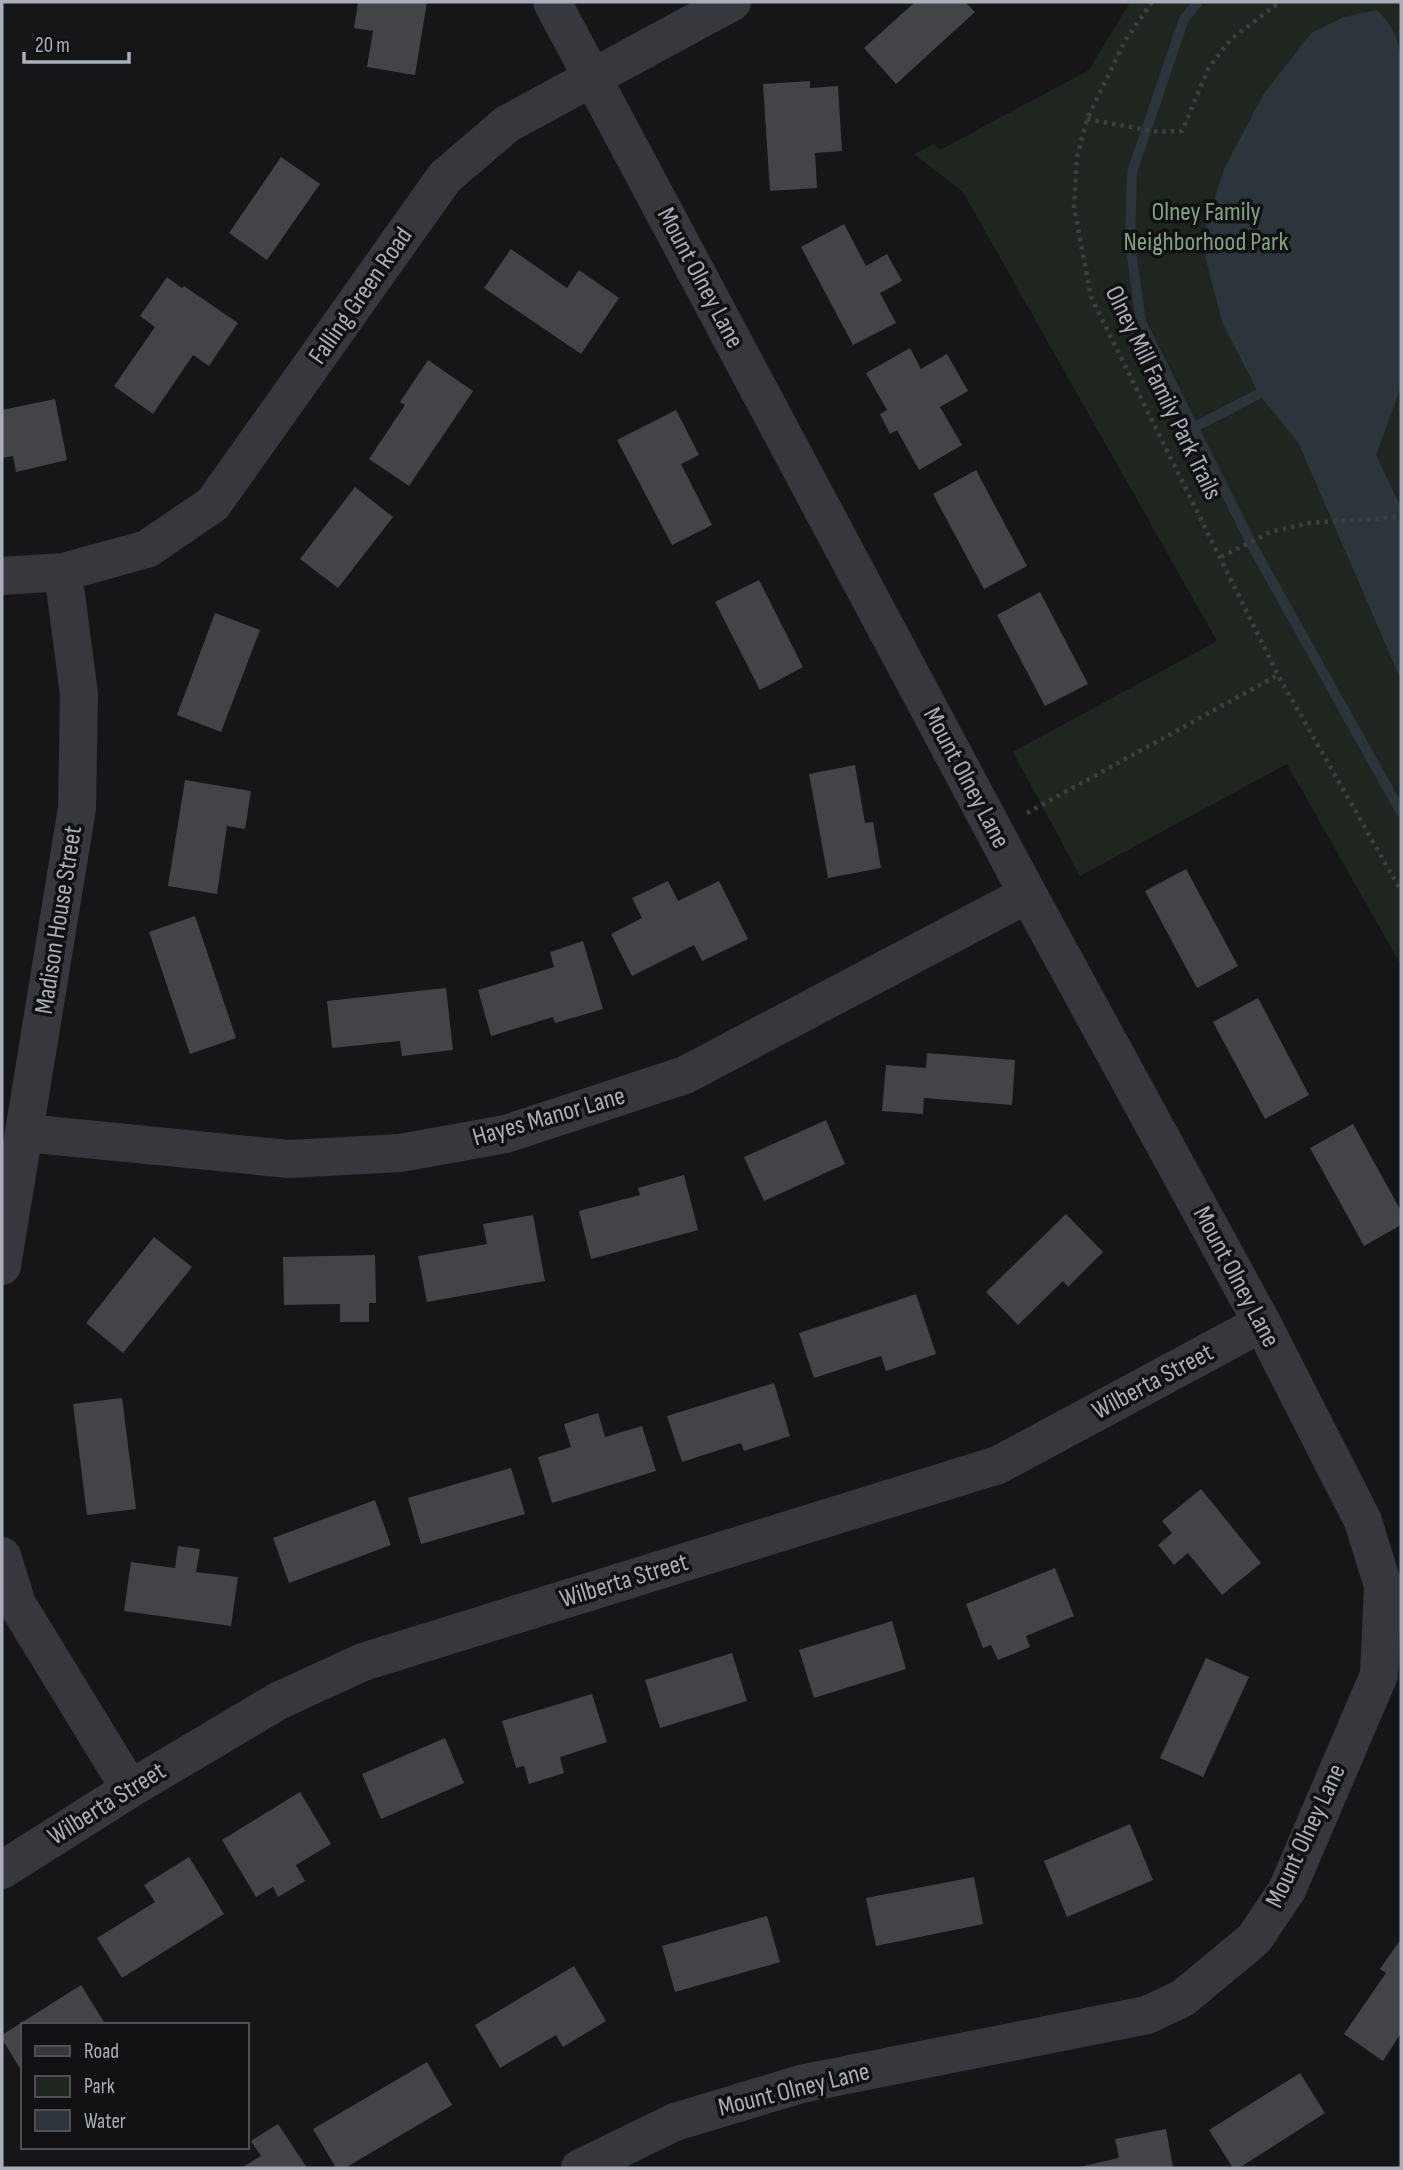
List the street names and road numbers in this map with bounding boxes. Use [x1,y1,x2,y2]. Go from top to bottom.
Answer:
street label: Mount Olney Lane [650,202,750,354]
street label: Falling Green Road [303,222,419,370]
street label: Olney Mill Family Park Trails [1098,281,1228,505]
street label: Mount Olney Lane [916,702,1016,854]
street label: Madison House Street [29,824,89,1016]
street label: Hayes Manor Lane [469,1080,629,1154]
street label: Mount Olney Lane [1186,1201,1286,1353]
street label: Wilberta Street [1087,1337,1219,1427]
street label: Wilberta Street [556,1547,692,1615]
street label: Wilberta Street [43,1756,171,1852]
street label: Mount Olney Lane [1259,1759,1353,1913]
street label: Mount Olney Lane [715,2056,873,2124]

